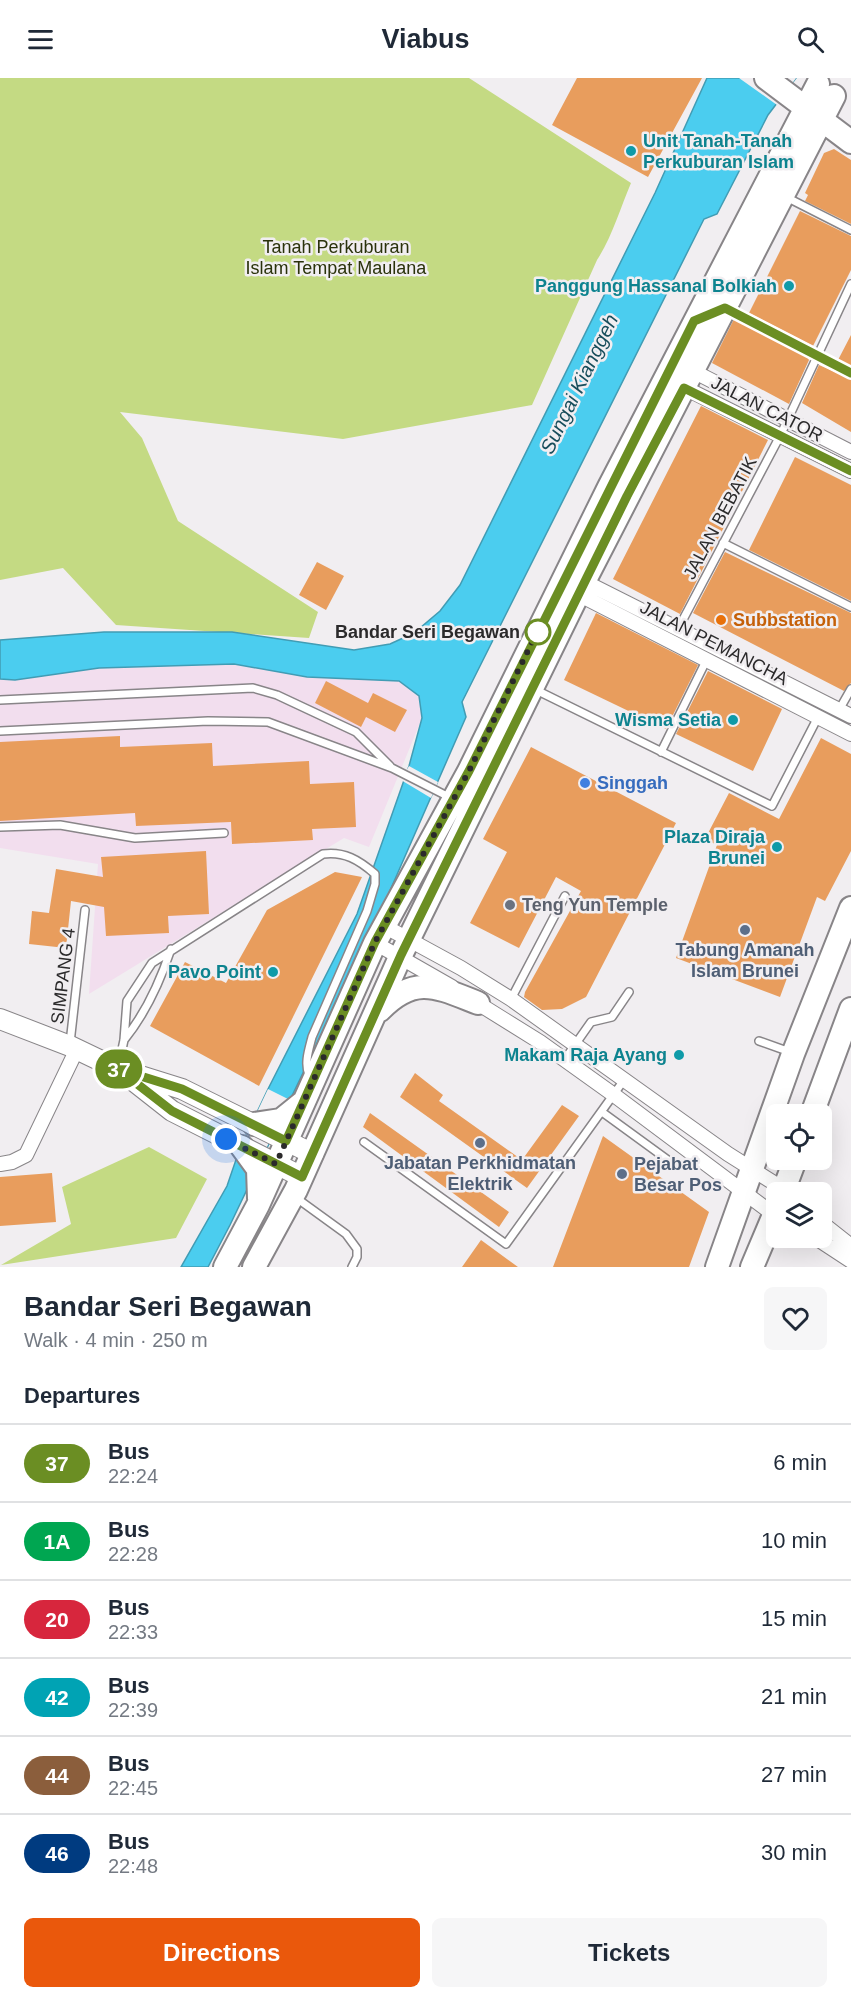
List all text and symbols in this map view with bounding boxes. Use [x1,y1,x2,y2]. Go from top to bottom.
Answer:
icon: menu [24,23,57,56]
icon: search [794,23,827,56]
text: Viabus [381,24,470,54]
place label: Unit Tanah-Tanah Perkuburan Islam [643,131,794,172]
marker: Unit Tanah-Tanah Perkuburan Islam [624,144,638,158]
park label: Tanah Perkuburan Islam Tempat Maulana [246,237,427,278]
place label: Panggung Hassanal Bolkiah [535,276,777,296]
marker: Panggung Hassanal Bolkiah [782,279,796,293]
water label: Sungai Kianggeh [536,311,622,457]
street label: JALAN CATOR [708,372,826,446]
street label: JALAN BEBATIK [679,453,761,583]
street label: JALAN PEMANCHA [637,597,791,689]
place label: Subbstation [733,610,837,630]
marker: Subbstation [714,613,728,627]
marker: Bandar Seri Begawan [525,619,551,645]
place label: Bandar Seri Begawan [335,622,520,642]
place label: Wisma Setia [615,710,722,730]
marker: Wisma Setia [726,713,740,727]
place label: Singgah [597,773,668,793]
marker: Singgah [578,776,592,790]
place label: Plaza Diraja Brunei [664,827,766,868]
marker: Plaza Diraja Brunei [770,840,784,854]
place label: Teng Yun Temple [522,895,668,915]
marker: Teng Yun Temple [503,898,517,912]
marker: Tabung Amanah Islam Brunei [738,923,752,937]
street label: SIMPANG 4 [47,927,79,1025]
place label: Tabung Amanah Islam Brunei [676,940,815,981]
place label: Pavo Point [168,962,261,982]
marker: Pavo Point [266,965,280,979]
place label: Makam Raja Ayang [504,1045,667,1065]
marker: Makam Raja Ayang [672,1048,686,1062]
line badge: 37 [92,1050,146,1088]
text: 37 [107,1058,131,1081]
map controls [766,1104,832,1248]
button: locate [766,1104,832,1170]
your location [211,1124,241,1154]
marker: Jabatan Perkhidmatan Elektrik [473,1136,487,1150]
place label: Jabatan Perkhidmatan Elektrik [384,1153,576,1194]
place label: Pejabat Besar Pos [634,1154,722,1195]
marker: Pejabat Besar Pos [615,1167,629,1181]
button: layers [766,1182,832,1248]
button: heart [764,1287,827,1350]
text: Bandar Seri Begawan [24,1291,312,1322]
text: Walk · 4 min · 250 m [24,1329,208,1351]
text: Departures [24,1383,140,1408]
text: Bus [108,1439,150,1464]
text: 6 min [773,1450,827,1475]
text: 37 [45,1452,69,1475]
text: 22:24 [108,1465,158,1487]
text: Bus [108,1517,150,1542]
text: 10 min [761,1528,827,1553]
text: 1A [44,1530,70,1553]
text: 22:28 [108,1543,158,1565]
text: Bus [108,1595,150,1620]
text: 15 min [761,1606,827,1631]
text: 20 [45,1608,69,1631]
text: 22:33 [108,1621,158,1643]
text: Bus [108,1673,150,1698]
text: 21 min [761,1684,827,1709]
text: 42 [45,1686,69,1709]
text: 22:39 [108,1699,158,1721]
text: Bus [108,1751,150,1776]
text: 27 min [761,1762,827,1787]
text: 44 [45,1764,69,1787]
text: 22:45 [108,1777,158,1799]
text: Bus [108,1829,150,1854]
text: 30 min [761,1840,827,1865]
text: 46 [45,1842,69,1865]
text: 22:48 [108,1855,158,1877]
button: Directions [24,1918,420,1987]
button: Tickets [432,1918,827,1987]

